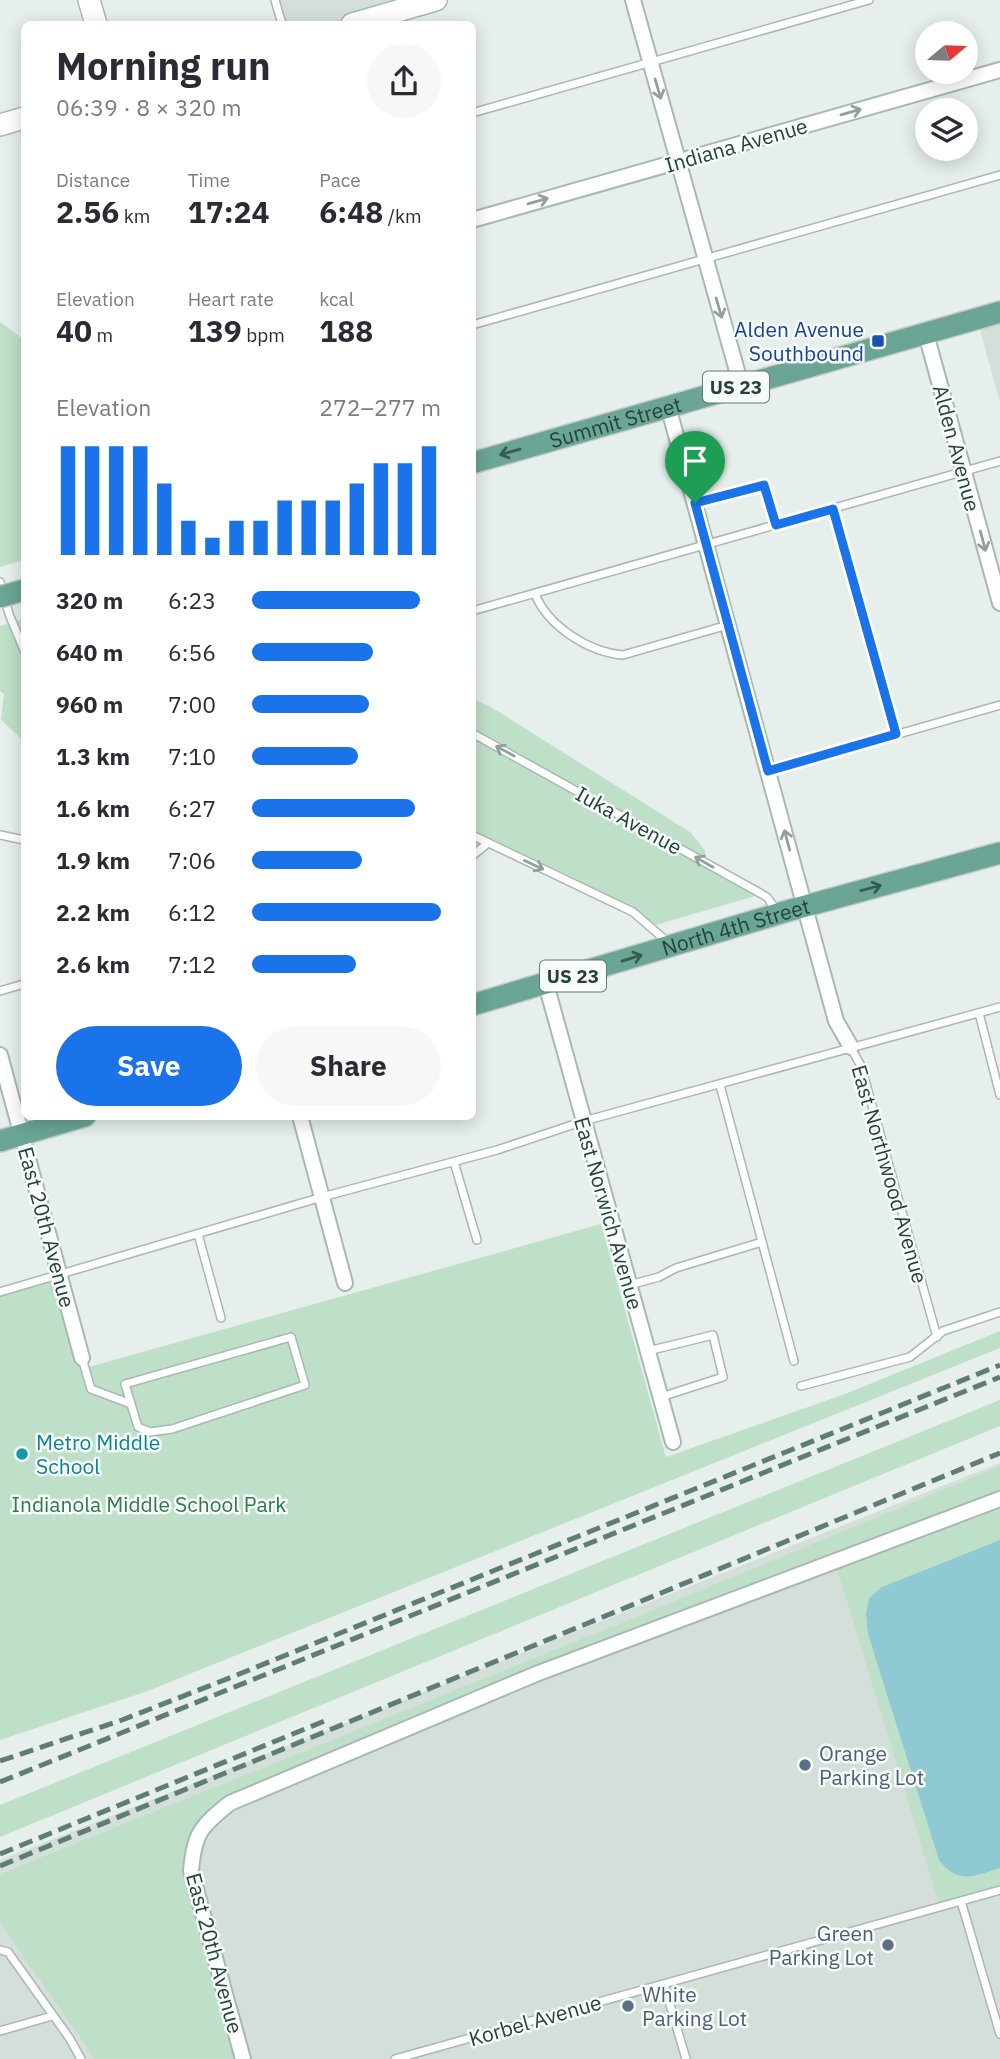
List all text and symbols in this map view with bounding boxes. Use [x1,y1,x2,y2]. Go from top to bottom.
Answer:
north arrow [915,21,978,84]
map controls [915,21,978,161]
text: Morning run [56,41,271,90]
button: share [367,44,441,118]
one-way arrow [652,78,665,100]
text: 06:39 · 8 × 320 m [56,92,242,122]
button: layers [915,98,978,161]
one-way arrow [839,105,862,118]
street label: Indiana Avenue [661,111,811,179]
text: Distance [56,168,130,192]
text: Time [188,168,230,192]
text: Pace [319,168,361,192]
text: 2.56 [56,192,119,231]
text: 17:24 [188,192,270,231]
text: 6:48 [319,192,383,231]
one-way arrow [527,194,549,207]
text: km [119,204,150,228]
text: /km [383,204,422,228]
text: Elevation [56,287,135,311]
text: Heart rate [188,287,274,311]
text: kcal [319,287,354,311]
one-way arrow [714,297,727,319]
text: 40 [56,311,92,350]
text: 139 [188,311,242,350]
text: 188 [319,311,373,350]
place label: Alden Avenue Southbound [734,315,864,367]
text: m [92,323,113,347]
text: bpm [242,323,285,347]
marker: Alden Avenue Southbound [870,333,886,349]
road number: US 23 [703,372,769,402]
street label: Alden Avenue [927,382,987,514]
street label: Summit Street [546,390,685,454]
text: Elevation [56,392,151,422]
text: 272–277 m [319,392,441,422]
pin [665,431,725,503]
icon: arrive [676,442,714,480]
one-way arrow [500,447,522,460]
one-way arrow [977,529,990,552]
text: 320 m [56,585,123,615]
text: 6:23 [168,585,216,615]
text: 640 m [56,637,123,667]
text: 6:56 [168,637,216,667]
text: 960 m [56,689,123,719]
text: 7:00 [168,689,216,719]
text: 1.3 km [56,741,130,771]
text: 7:10 [168,741,216,771]
one-way arrow [496,744,516,758]
street label: Iuka Avenue [571,779,687,861]
text: 1.6 km [56,793,130,823]
text: 6:27 [168,793,216,823]
one-way arrow [780,830,793,852]
text: 1.9 km [56,845,130,875]
text: 7:06 [168,845,216,875]
one-way arrow [694,855,715,868]
one-way arrow [523,858,544,872]
one-way arrow [859,881,882,894]
street label: North 4th Street [658,892,813,962]
text: 2.2 km [56,897,130,927]
text: 6:12 [168,897,216,927]
text: 2.6 km [56,949,130,979]
text: 7:12 [168,949,216,979]
one-way arrow [621,951,643,964]
road number: US 23 [540,960,606,992]
button: Save [56,1026,242,1106]
button: Share [256,1026,441,1106]
street label: East Northwood Avenue [845,1061,935,1287]
street label: East Norwich Avenue [568,1113,650,1313]
street label: East 20th Avenue [12,1143,82,1311]
place label: Metro Middle School [36,1428,160,1480]
marker: Metro Middle School [14,1446,30,1462]
park label: Indianola Middle School Park [12,1490,286,1518]
place label: Orange Parking Lot [819,1739,924,1791]
marker: Orange Parking Lot [797,1757,813,1773]
street label: East 20th Avenue [180,1869,250,2037]
place label: Green Parking Lot [769,1919,874,1971]
marker: Green Parking Lot [880,1937,896,1953]
place label: White Parking Lot [642,1980,747,2032]
street label: Korbel Avenue [465,1988,605,2052]
marker: White Parking Lot [620,1998,636,2014]

